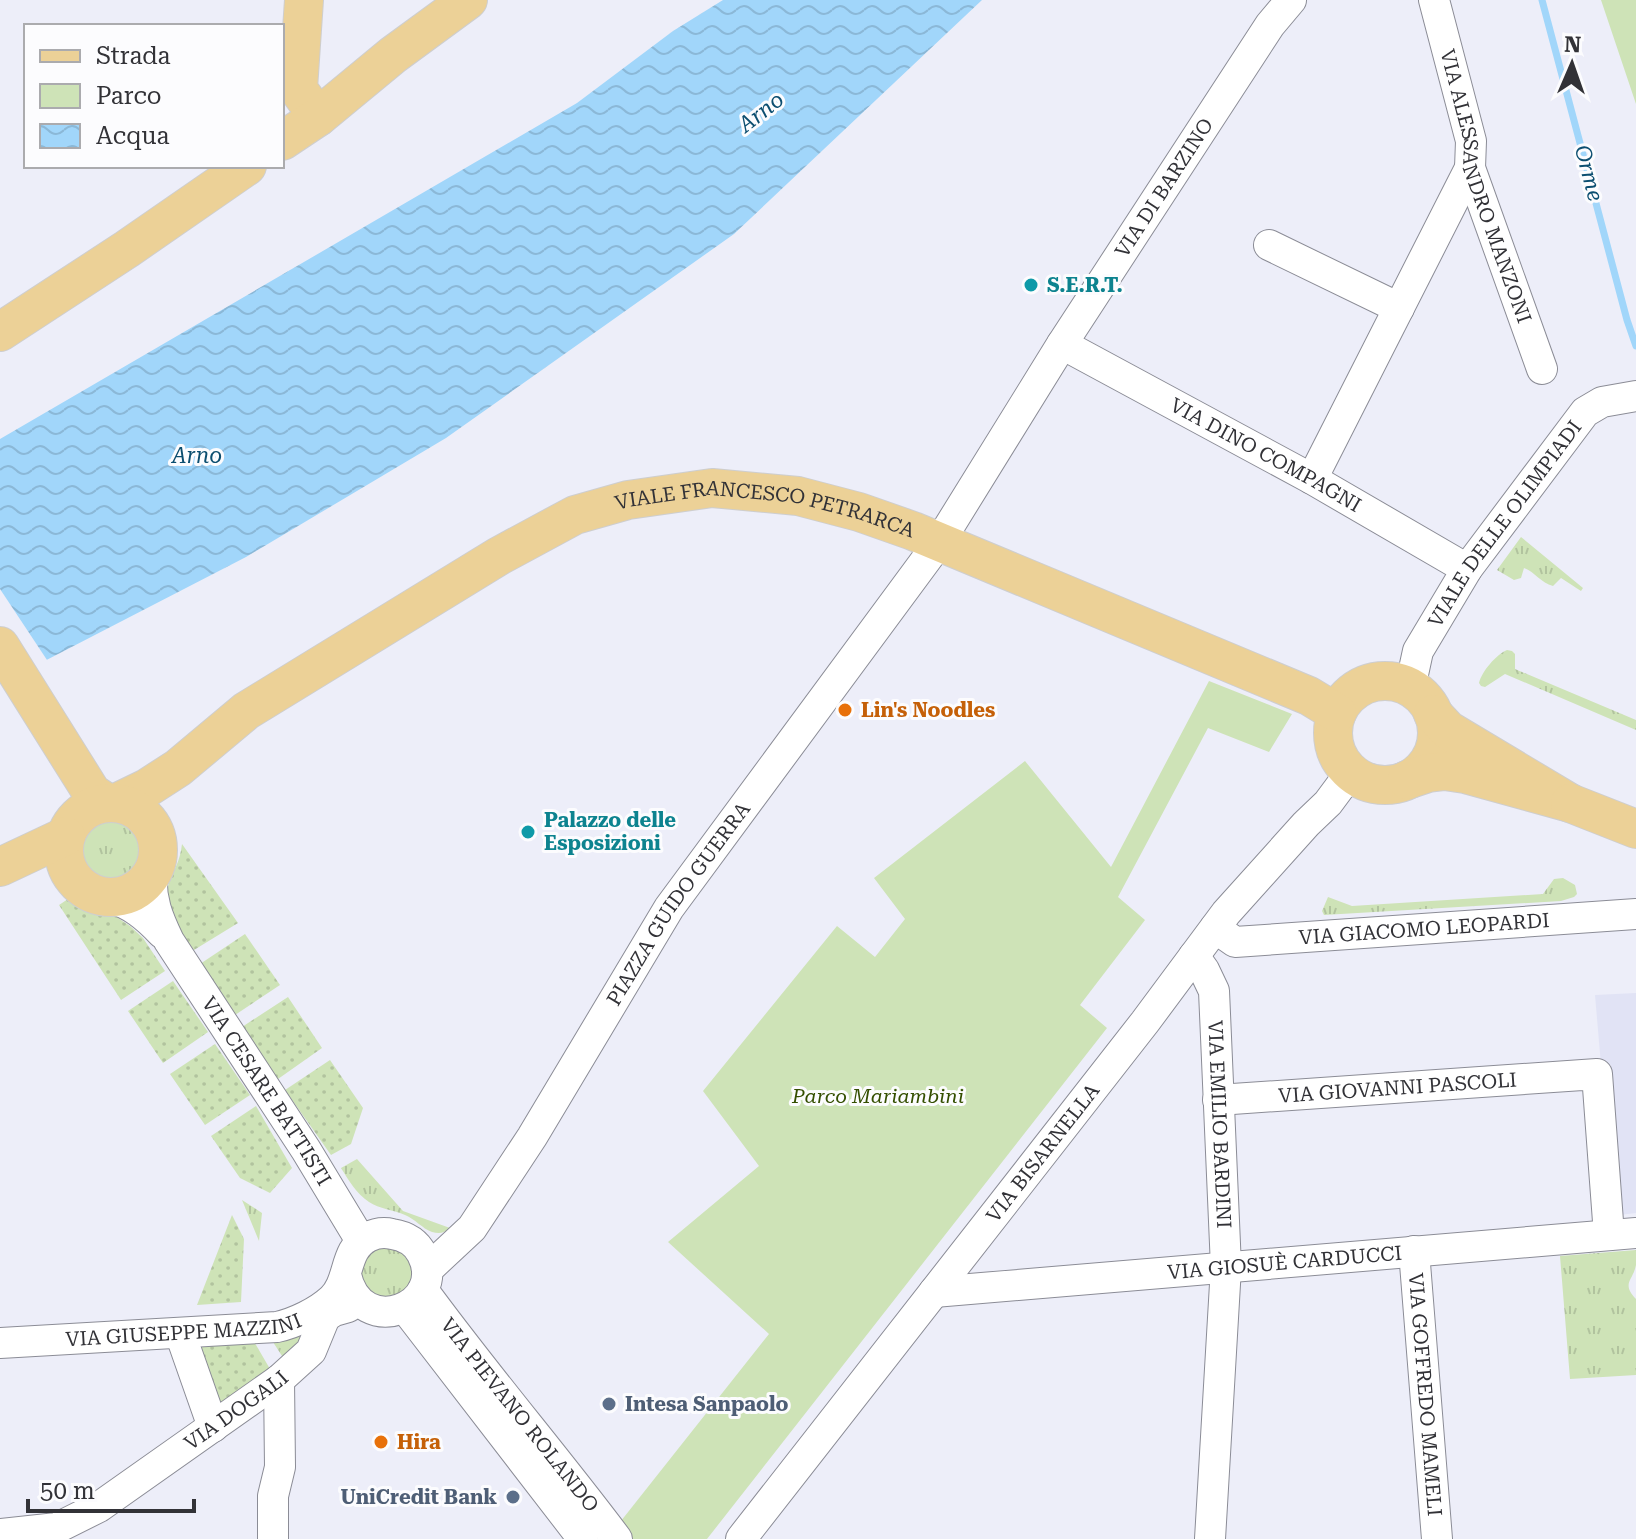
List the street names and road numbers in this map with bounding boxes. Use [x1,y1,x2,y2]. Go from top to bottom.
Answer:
street label: VIA ALESSANDRO MANZONI [1435,47,1537,326]
street label: VIA DI BARZINO [1110,113,1218,262]
street label: VIA DINO COMPAGNI [1166,393,1366,517]
street label: VIALE DELLE OLIMPIADI [1423,416,1587,632]
street label: VIALE FRANCESCO PETRARCA [612,475,918,543]
street label: PIAZZA GUIDO GUERRA [601,797,755,1010]
street label: VIA GIACOMO LEOPARDI [1298,908,1550,950]
street label: VIA CESARE BATTISTI [197,992,336,1190]
street label: VIA EMILIO BARDINI [1203,1020,1236,1229]
street label: VIA GIOVANNI PASCOLI [1277,1068,1518,1108]
street label: VIA BISARNELLA [981,1079,1104,1227]
street label: VIA GIOSUÈ CARDUCCI [1167,1241,1403,1284]
street label: VIA GOFFREDO MAMELI [1404,1272,1447,1517]
street label: VIA GIUSEPPE MAZZINI [65,1308,305,1351]
street label: VIA PIEVANO ROLANDO [436,1313,604,1517]
street label: VIA DOGALI [180,1366,293,1455]

